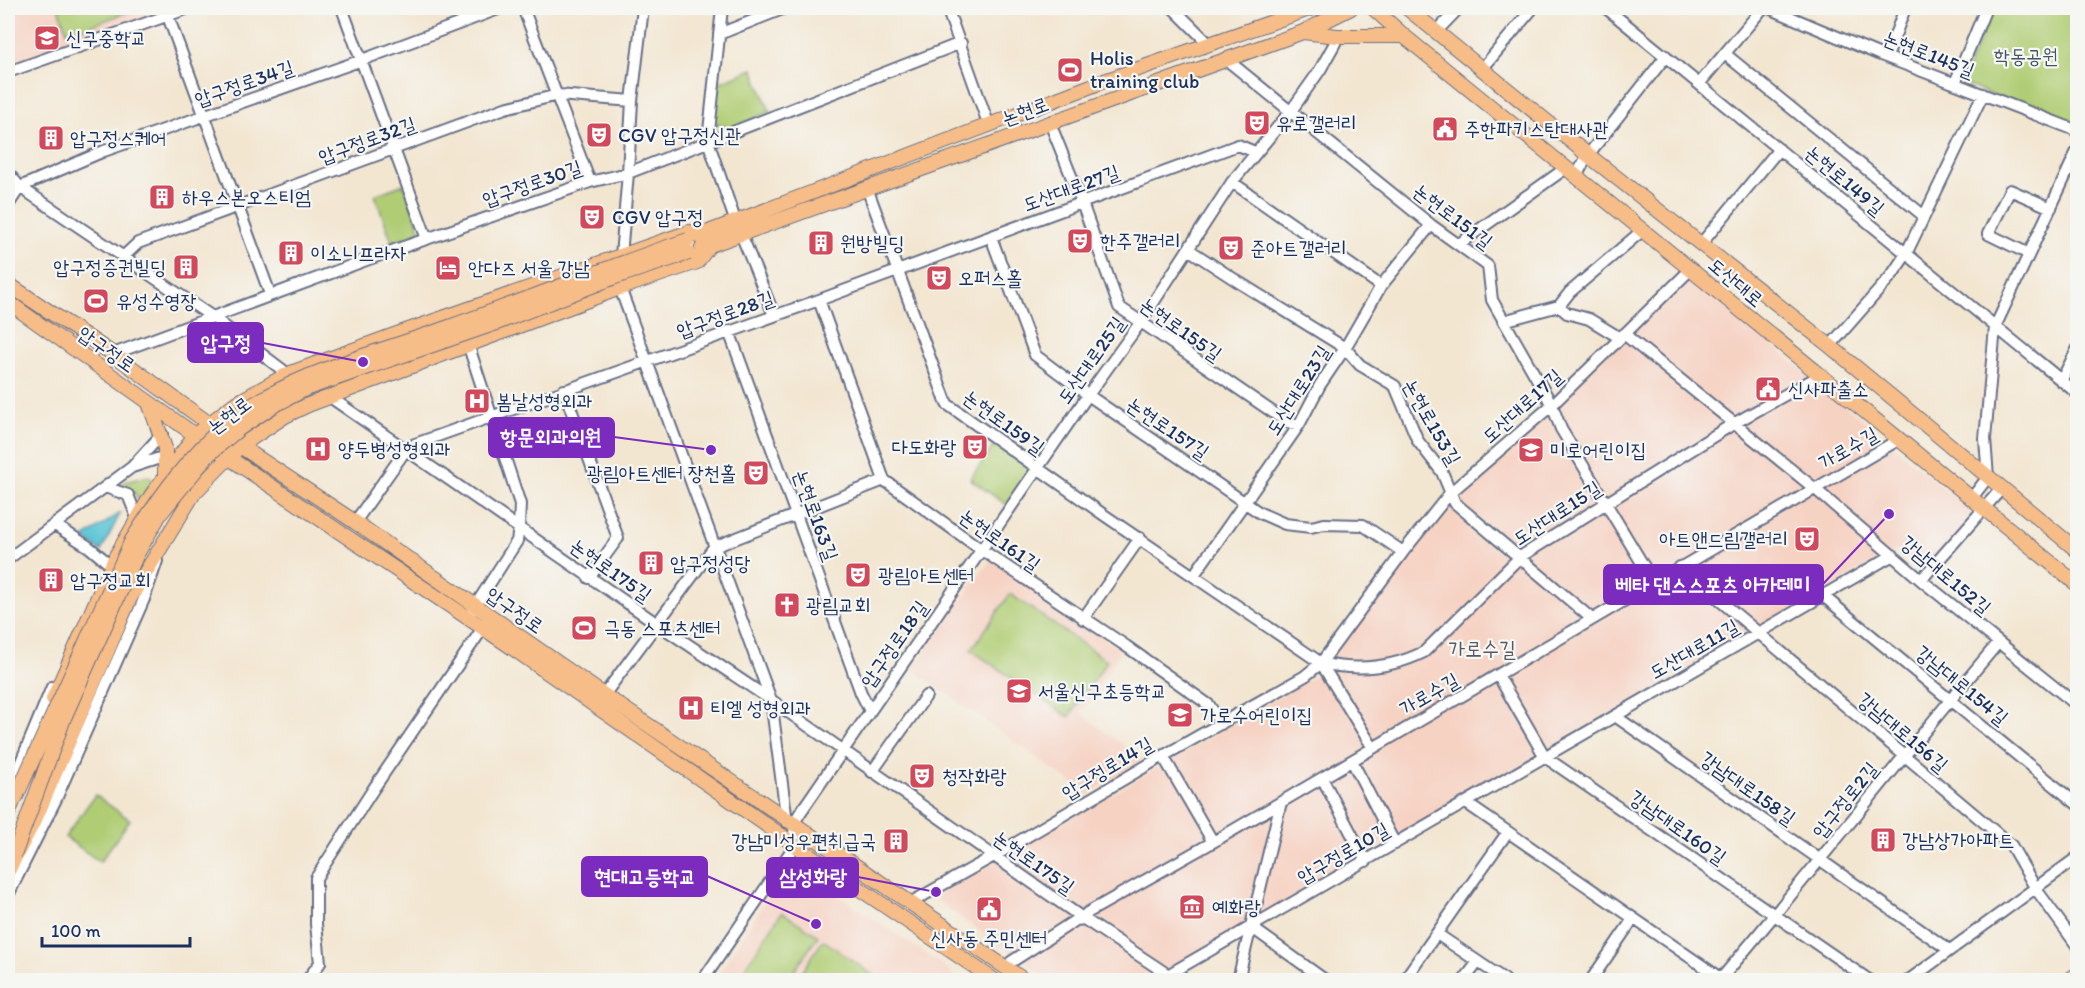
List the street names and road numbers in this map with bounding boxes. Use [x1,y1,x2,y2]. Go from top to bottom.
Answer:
street label: 논현로145길 [1880,26,1978,82]
street label: 압구정로34길 [191,55,297,111]
street label: 논현로 [998,91,1052,131]
street label: 압구정로32길 [315,111,419,169]
street label: 논현로149길 [1800,140,1890,220]
street label: 압구정로30길 [479,155,585,211]
street label: 도산대로27길 [1019,159,1123,217]
street label: 논현로151길 [1408,178,1498,254]
street label: 도산대로 [1704,252,1768,312]
street label: 압구정로28길 [673,285,777,343]
street label: 논현로155길 [1135,292,1227,366]
street label: 도산대로25길 [1052,312,1130,408]
street label: 압구정로 [74,321,140,377]
street label: 도산대로23길 [1261,340,1335,440]
street label: 도산대로17길 [1477,364,1567,448]
street label: 논현로153길 [1398,375,1466,469]
street label: 논현로159길 [959,384,1049,460]
street label: 논현로 [202,391,256,439]
street label: 논현로157길 [1122,392,1214,464]
street label: 가로수길 [1814,422,1882,474]
street label: 논현로163길 [788,466,844,564]
street label: 도산대로15길 [1508,476,1606,550]
street label: 논현로161길 [955,503,1045,577]
street label: 강남대로152길 [1896,530,1996,620]
street label: 논현로175길 [566,533,656,607]
street label: 압구정로 [482,582,548,638]
street label: 압구정로18길 [855,596,933,692]
street label: 도산대로11길 [1645,614,1743,684]
street label: 강남대로154길 [1911,640,2013,730]
street label: 가로수길 [1395,668,1463,720]
street label: 강남대로156길 [1853,687,1953,777]
street label: 압구정로14길 [1057,732,1157,804]
street label: 강남대로158길 [1696,746,1800,830]
street label: 압구정로2길 [1807,757,1883,843]
street label: 강남대로160길 [1625,785,1731,869]
street label: 압구정로10길 [1293,817,1393,889]
street label: 논현로175길 [989,825,1079,899]

